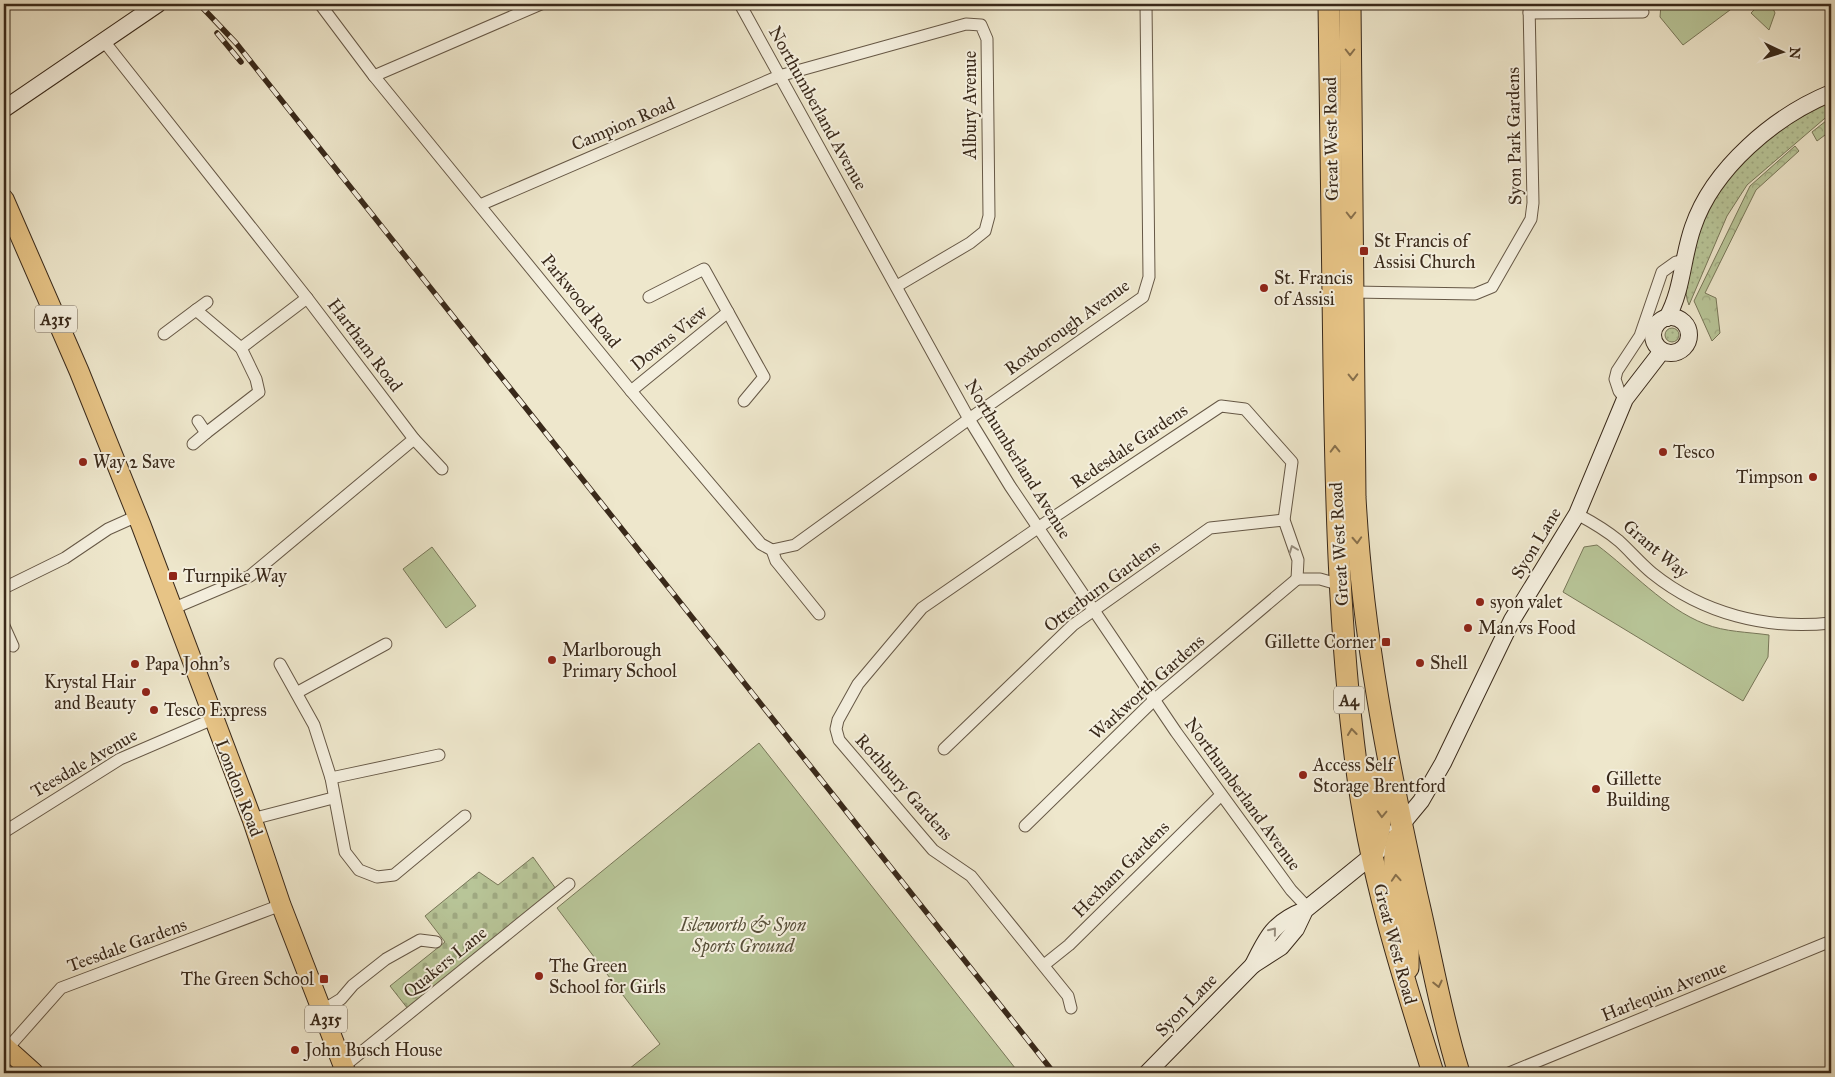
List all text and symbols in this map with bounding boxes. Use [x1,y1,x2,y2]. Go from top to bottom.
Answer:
street label: Northumberland Avenue [764,22,872,194]
north arrow [1758,28,1808,78]
text: N [1786,46,1803,60]
one-way arrow [1345,49,1355,57]
street label: Albury Avenue [959,51,981,160]
street label: Syon Park Gardens [1502,67,1526,205]
street label: Great West Road [1319,77,1343,201]
street label: Campion Road [568,92,678,156]
one-way arrow [1346,212,1356,219]
place label: St Francis of Assisi Church [1373,230,1476,273]
marker: St Francis of Assisi Church [1358,245,1370,257]
street label: Parkwood Road [537,250,625,352]
place label: St. Francis of Assisi [1274,267,1353,310]
street label: Roxborough Avenue [1000,274,1134,381]
marker: St. Francis of Assisi [1258,282,1270,294]
street label: Hartham Road [323,294,407,396]
street label: Downs View [626,300,712,375]
road number: A315 [35,306,77,332]
one-way arrow [1348,374,1358,382]
street label: Northumberland Avenue [960,375,1076,543]
street label: Redesdale Gardens [1066,399,1192,493]
place label: Tesco [1673,441,1715,463]
one-way arrow [1330,445,1340,452]
marker: Tesco [1657,446,1669,458]
place label: Way 2 Save [93,451,175,473]
marker: Way 2 Save [77,456,89,468]
place label: Timpson [1736,466,1803,488]
marker: Timpson [1807,471,1819,483]
street label: Great West Road [1325,481,1353,607]
street label: Syon Lane [1506,503,1566,583]
street label: Grant Way [1618,515,1694,583]
street label: Otterburn Gardens [1040,535,1164,637]
one-way arrow [1352,536,1363,544]
one-way arrow [1289,545,1299,554]
place label: Turnpike Way [183,565,287,587]
marker: Turnpike Way [167,570,179,582]
place label: syon valet [1490,591,1563,613]
marker: syon valet [1474,596,1486,608]
place label: Man vs Food [1478,617,1576,639]
marker: Man vs Food [1462,622,1474,634]
street label: Warkworth Gardens [1085,630,1209,744]
place label: Gillette Corner [1264,631,1376,653]
marker: Gillette Corner [1380,636,1392,648]
place label: Marlborough Primary School [562,639,677,682]
place label: Shell [1430,652,1468,674]
place label: Papa John's [145,653,230,676]
marker: Marlborough Primary School [546,654,558,666]
marker: Shell [1414,657,1426,669]
marker: Papa John's [129,658,141,670]
place label: Krystal Hair and Beauty [44,671,137,714]
marker: Krystal Hair and Beauty [140,686,152,698]
road number: A4 [1334,686,1364,714]
place label: Tesco Express [164,699,267,721]
marker: Tesco Express [148,704,160,716]
street label: Northumberland Avenue [1180,713,1306,875]
street label: Teesdale Avenue [27,724,141,802]
one-way arrow [1347,728,1358,736]
street label: Rothbury Gardens [850,729,958,845]
street label: London Road [210,736,268,840]
place label: Access Self Storage Brentford [1312,754,1446,798]
place label: Gillette Building [1606,768,1670,812]
marker: Access Self Storage Brentford [1297,769,1309,781]
marker: Gillette Building [1590,783,1602,795]
one-way arrow [1376,810,1387,818]
street label: Hexham Gardens [1068,816,1174,922]
one-way arrow [1391,874,1402,882]
street label: Great West Road [1368,881,1422,1007]
street label: Teesdale Gardens [64,913,190,977]
park label: Isleworth & Syon Sports Ground [679,914,807,958]
street label: Quakers Lane [399,922,491,1002]
one-way arrow [1267,927,1276,937]
place label: The Green School for Girls [549,955,666,998]
street label: Harlequin Avenue [1598,956,1730,1027]
place label: The Green School [181,968,314,990]
street label: Syon Lane [1150,969,1222,1041]
marker: The Green School for Girls [533,970,545,982]
marker: The Green School [318,973,330,985]
one-way arrow [1432,980,1443,989]
road number: A315 [305,1006,347,1032]
place label: John Busch House [303,1039,442,1062]
marker: John Busch House [289,1044,301,1056]

